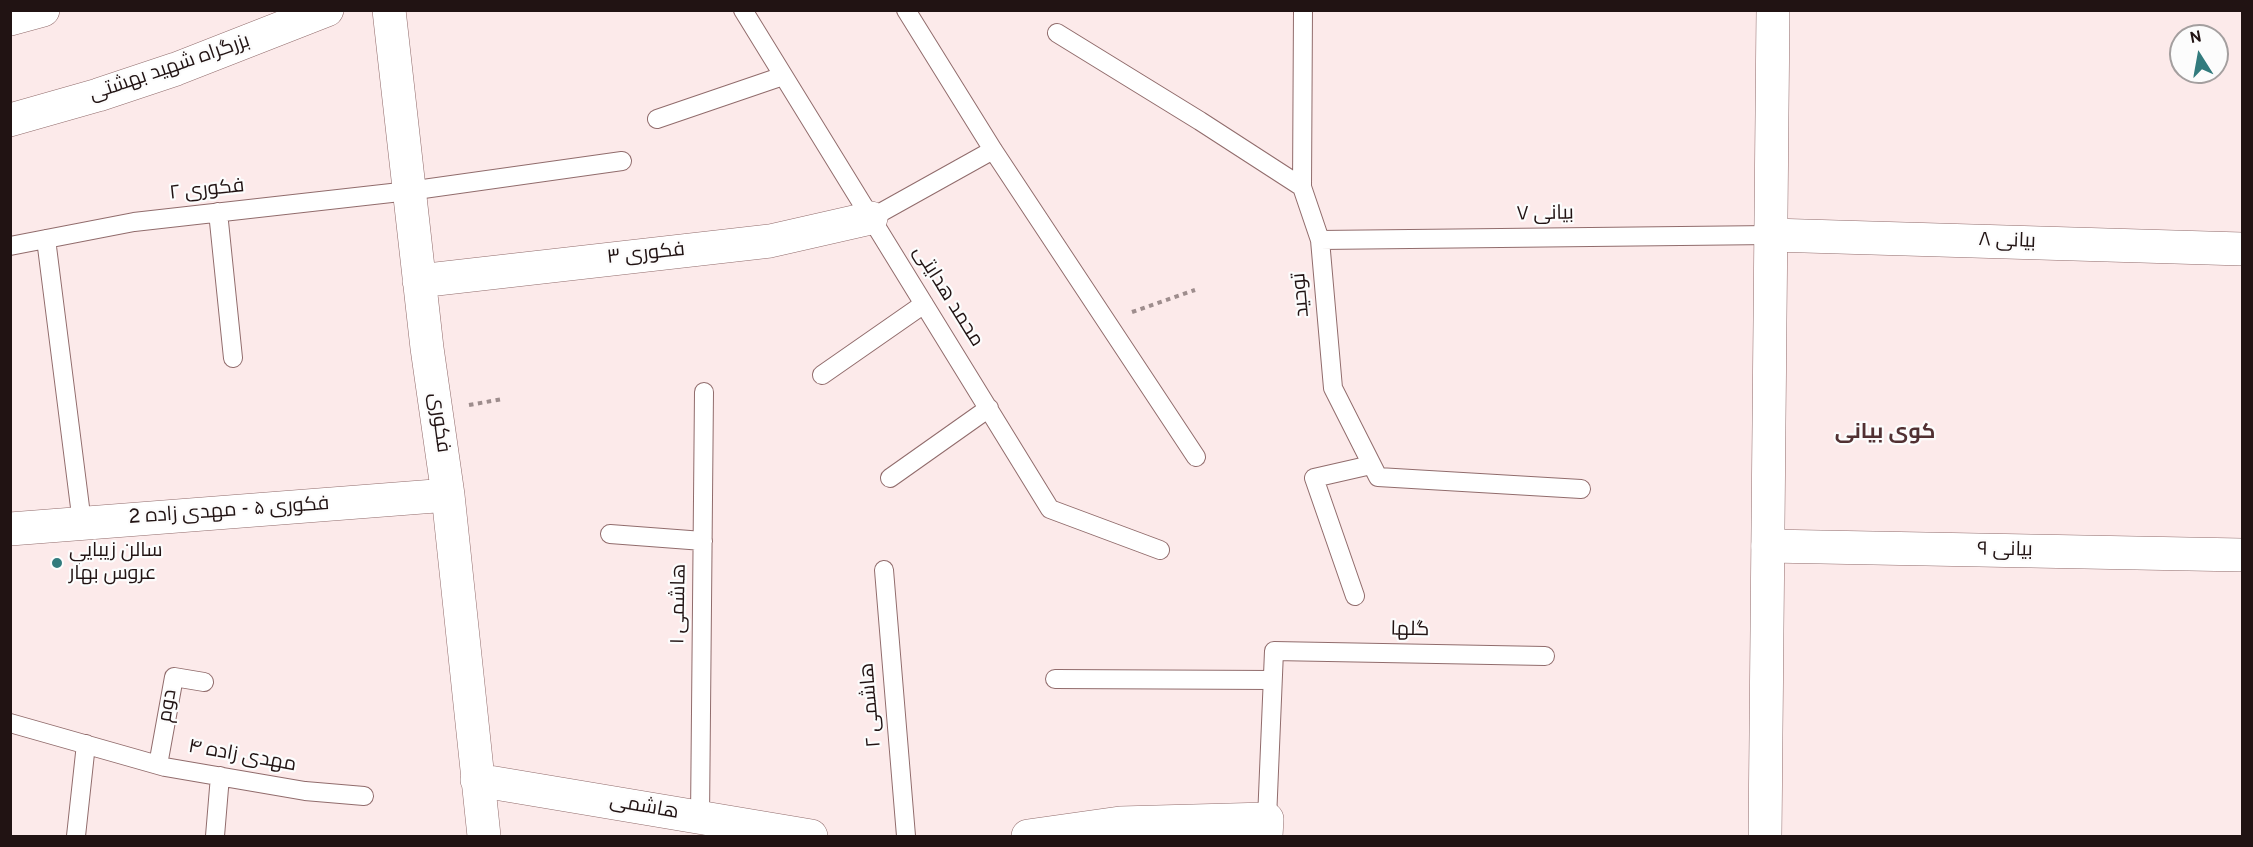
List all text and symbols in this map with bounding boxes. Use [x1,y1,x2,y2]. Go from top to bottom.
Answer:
north arrow [2169,24,2229,84]
text: N [2188,27,2203,49]
street label: بزرگراه شهید بهشتی [87,30,253,108]
street label: فکوری ۲ [168,175,246,207]
street label: بیانی ۷ [1516,203,1574,227]
street label: بیانی ۸ [1978,229,2036,255]
street label: فکوری ۳ [606,239,686,271]
street label: محمد هدایتی [906,242,988,352]
street label: توحید [1288,272,1316,318]
street label: فکوری [422,392,454,454]
district label: کوی بیانی [1835,421,1935,447]
street label: فکوری ۵ - مهدی زاده 2 [128,493,330,531]
street label: بیانی ۹ [1977,539,2033,563]
place label: سالن زيبايي عروس بهار [69,540,163,587]
marker: سالن زيبايي عروس بهار [50,556,64,570]
street label: هاشمی ۱ [667,564,693,644]
street label: گلها [1390,619,1430,643]
street label: هاشمی ۲ [856,662,888,748]
street label: دوم [154,688,184,724]
street label: مهدی زاده ۴ [186,736,298,778]
street label: هاشمی [608,790,680,826]

